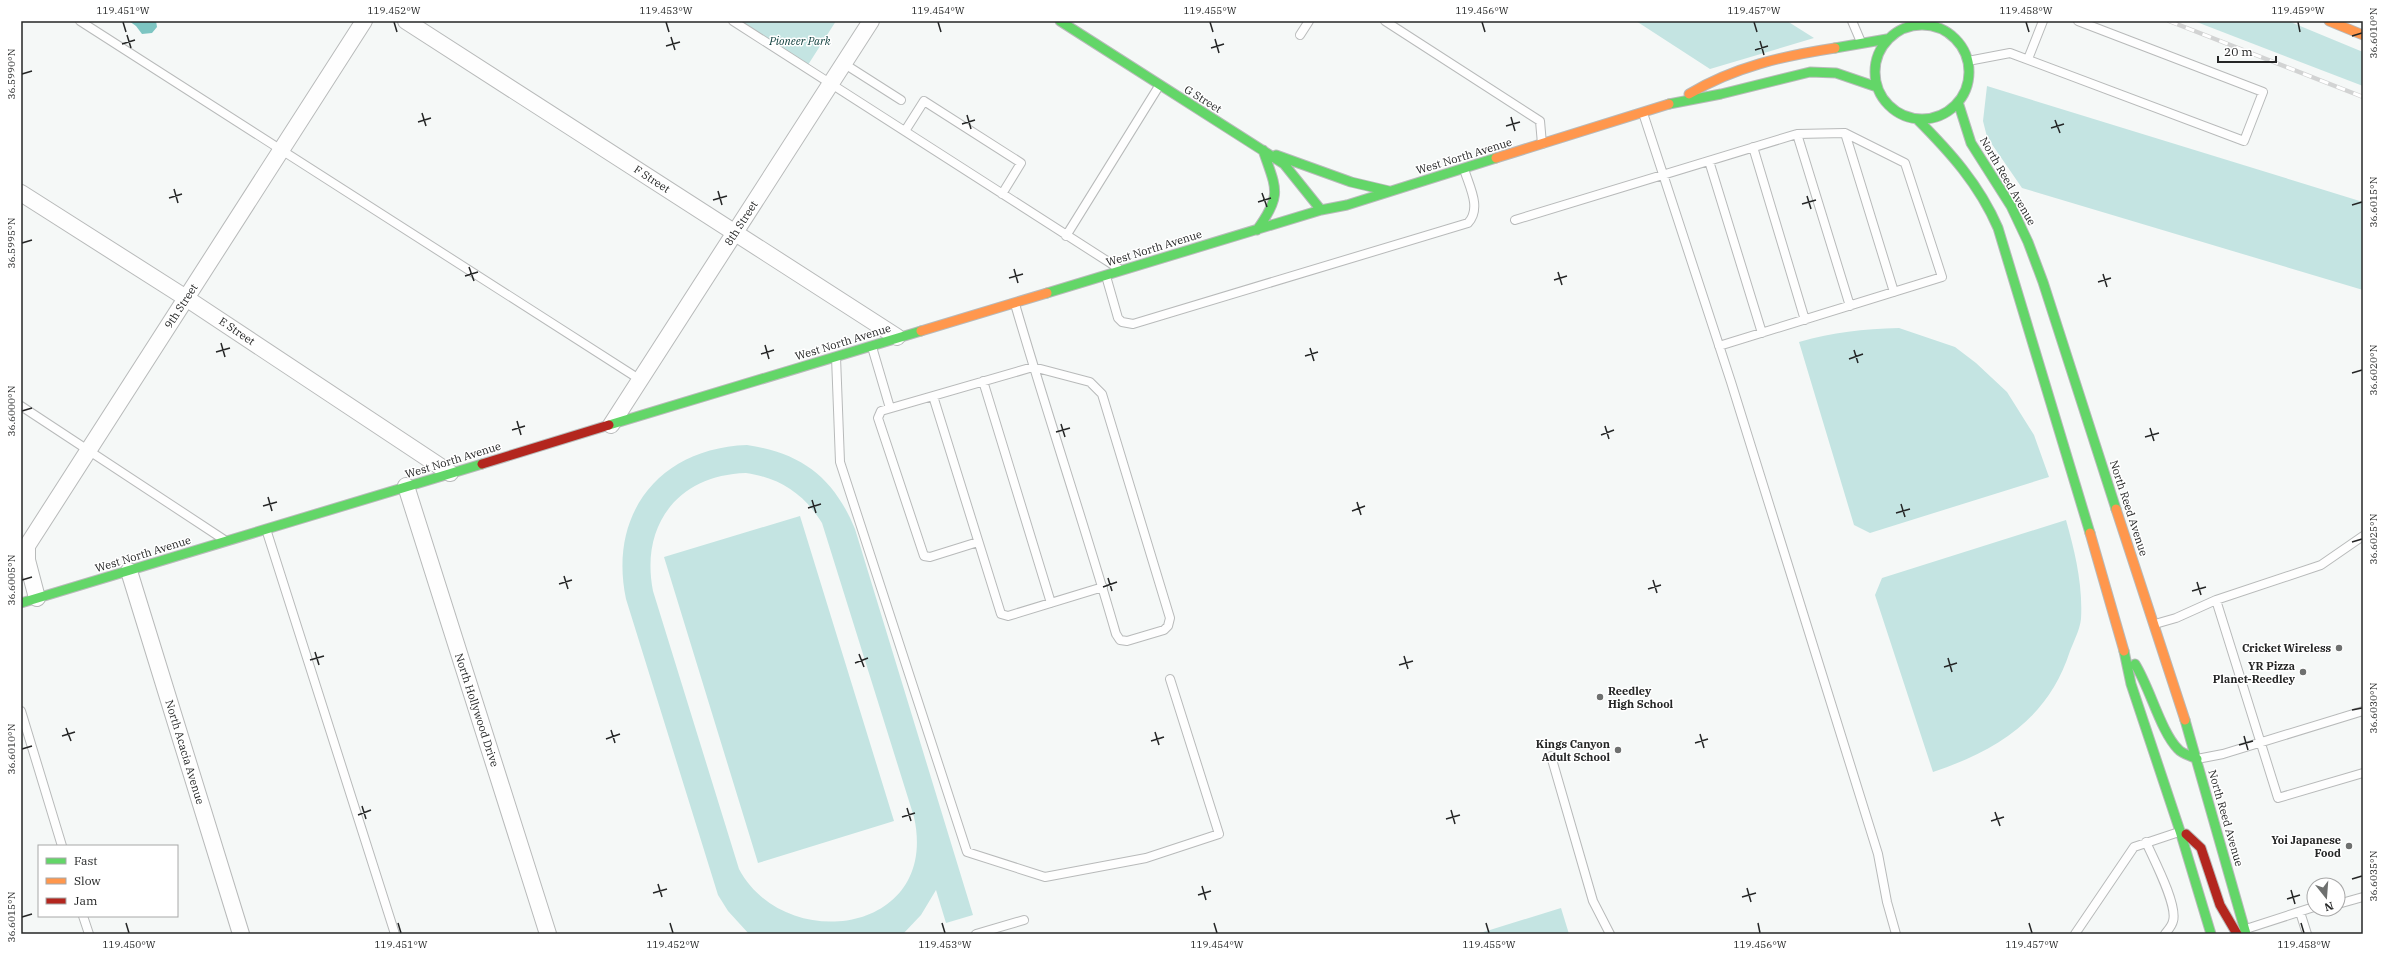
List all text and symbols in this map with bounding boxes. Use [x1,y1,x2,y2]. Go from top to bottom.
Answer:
text: 119.451°W [96,4,150,17]
text: 119.452°W [367,4,421,17]
text: 119.453°W [639,4,693,17]
text: 119.454°W [911,4,965,17]
text: 119.455°W [1183,4,1237,17]
text: 119.456°W [1455,4,1509,17]
text: 119.457°W [1727,4,1781,17]
text: 119.458°W [1999,4,2053,17]
text: 119.459°W [2271,4,2325,17]
text: 36.6010°N [2367,7,2380,59]
park label: Pioneer Park [768,34,831,48]
scale bar [2218,38,2276,64]
text: 20 m [2224,44,2253,59]
text: 36.5990°N [5,48,18,100]
street label: G Street [1182,82,1224,116]
street label: North Reed Avenue [1977,134,2039,228]
street label: West North Avenue [1414,135,1514,177]
street label: F Street [631,162,673,196]
text: 36.6015°N [2367,176,2380,228]
street label: 8th Street [721,198,761,248]
text: 36.5995°N [5,217,18,269]
street label: West North Avenue [1104,227,1204,269]
street label: 9th Street [161,281,201,331]
street label: E Street [216,314,258,348]
street label: West North Avenue [793,321,893,363]
text: 36.6020°N [2367,344,2380,396]
text: 36.6000°N [5,385,18,437]
street label: West North Avenue [403,439,503,481]
street label: North Reed Avenue [2107,458,2151,558]
text: 36.6025°N [2367,513,2380,565]
street label: West North Avenue [93,533,193,575]
text: 36.6005°N [5,554,18,606]
place label: Cricket Wireless [2242,641,2331,655]
marker: Cricket Wireless [2334,643,2344,653]
street label: North Hollywood Drive [452,651,502,769]
place label: YR Pizza Planet-Reedley [2213,659,2296,686]
marker: YR Pizza Planet-Reedley [2298,667,2308,677]
text: 36.6030°N [2367,682,2380,734]
place label: Reedley High School [1608,684,1674,711]
marker: Reedley High School [1595,692,1605,702]
street label: North Acacia Avenue [162,698,208,806]
text: 36.6010°N [5,723,18,775]
place label: Kings Canyon Adult School [1536,737,1610,764]
marker: Kings Canyon Adult School [1613,745,1623,755]
street label: North Reed Avenue [2205,768,2247,868]
place label: Yoi Japanese Food [2271,833,2341,860]
marker: Yoi Japanese Food [2344,841,2354,851]
legend [38,845,178,917]
text: 36.6035°N [2367,850,2380,902]
text: Fast [74,853,98,868]
text: Slow [74,873,101,888]
north arrow [2306,877,2346,917]
text: 36.6015°N [5,891,18,943]
text: Jam [74,893,98,908]
text: N [2322,899,2335,915]
text: 119.450°W [102,938,156,951]
text: 119.451°W [374,938,428,951]
text: 119.452°W [646,938,700,951]
text: 119.453°W [918,938,972,951]
text: 119.454°W [1190,938,1244,951]
text: 119.455°W [1462,938,1516,951]
text: 119.456°W [1733,938,1787,951]
text: 119.457°W [2005,938,2059,951]
text: 119.458°W [2277,938,2331,951]

